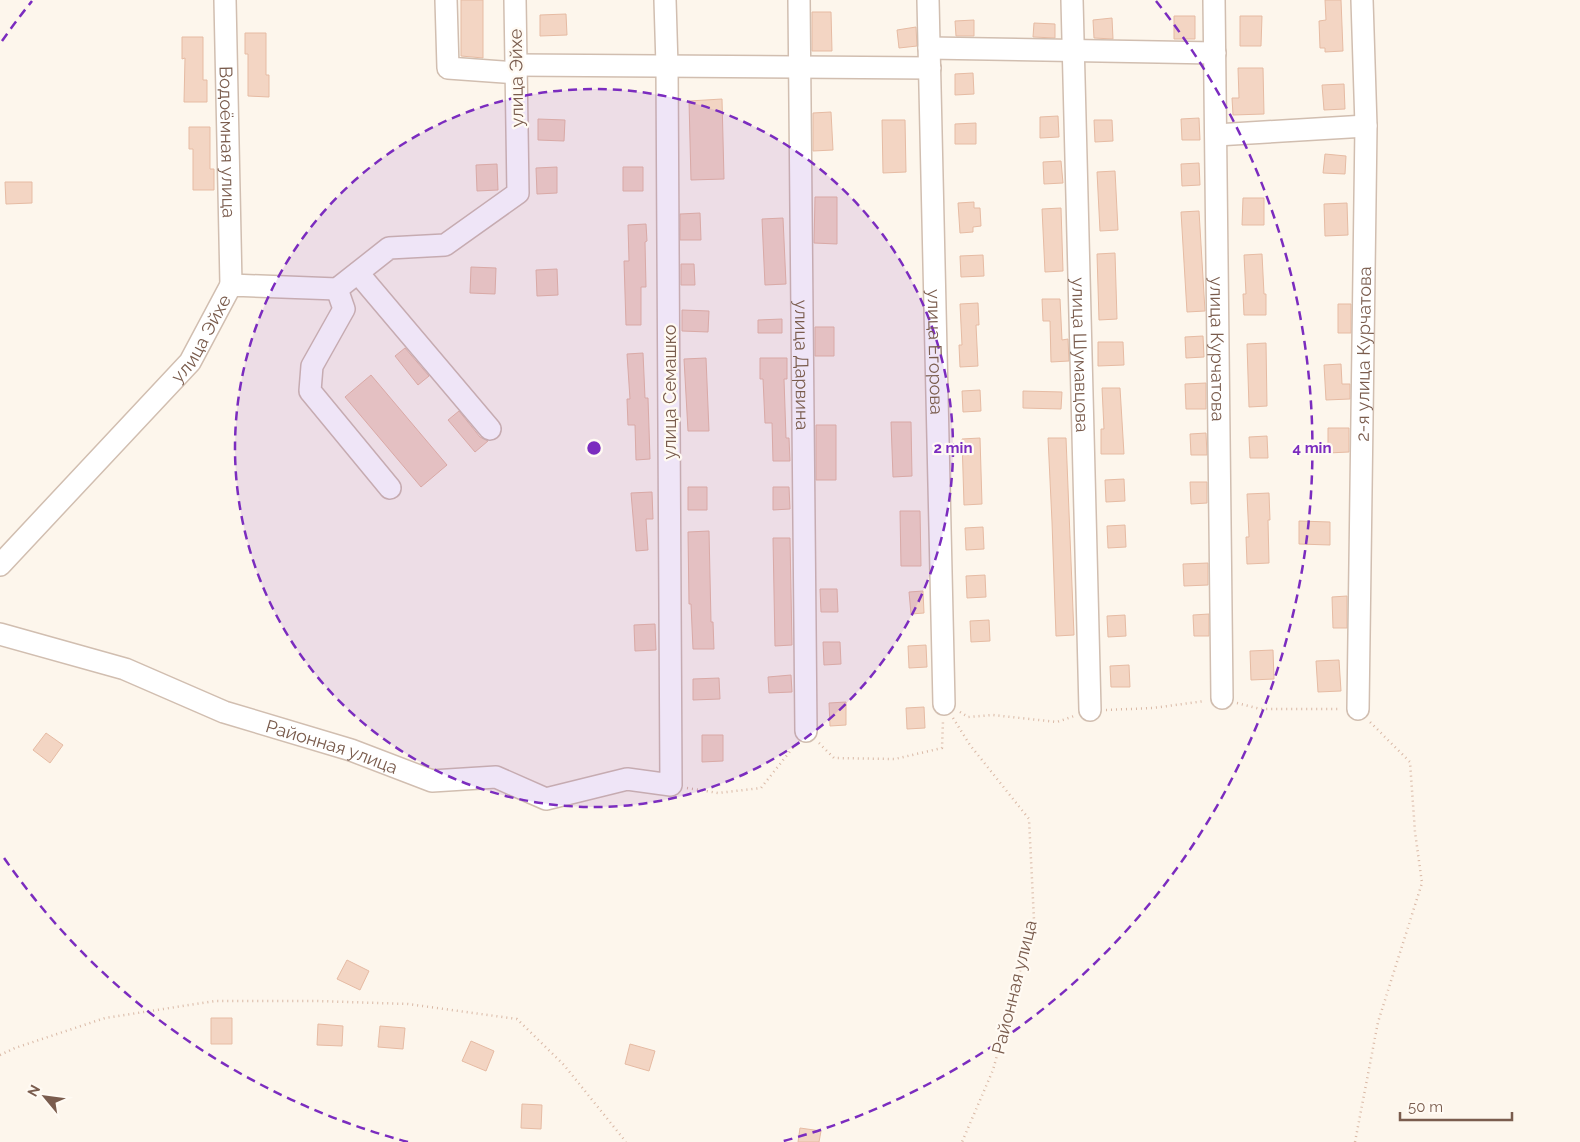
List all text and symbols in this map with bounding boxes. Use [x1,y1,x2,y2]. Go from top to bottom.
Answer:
street label: улица Эйхе [505,28,527,128]
street label: Водоёмная улица [216,66,240,218]
street label: 2-я улица Курчатова [1351,266,1375,442]
street label: улица Курчатова [1207,276,1229,422]
street label: улица Шумавцова [1069,277,1093,433]
street label: улица Егорова [924,289,948,415]
street label: улица Эйхе [166,290,235,386]
street label: улица Дарвина [791,300,814,430]
street label: улица Семашко [659,324,680,459]
centre of rings [585,439,603,457]
text: 2 min [934,439,972,457]
text: 4 min [1292,439,1332,457]
street label: Районная улица [264,715,401,777]
street label: Районная улица [987,918,1041,1056]
north arrow [20,1072,70,1122]
text: N [24,1082,43,1099]
scale bar [1400,1090,1512,1122]
text: 50 m [1408,1098,1443,1116]

